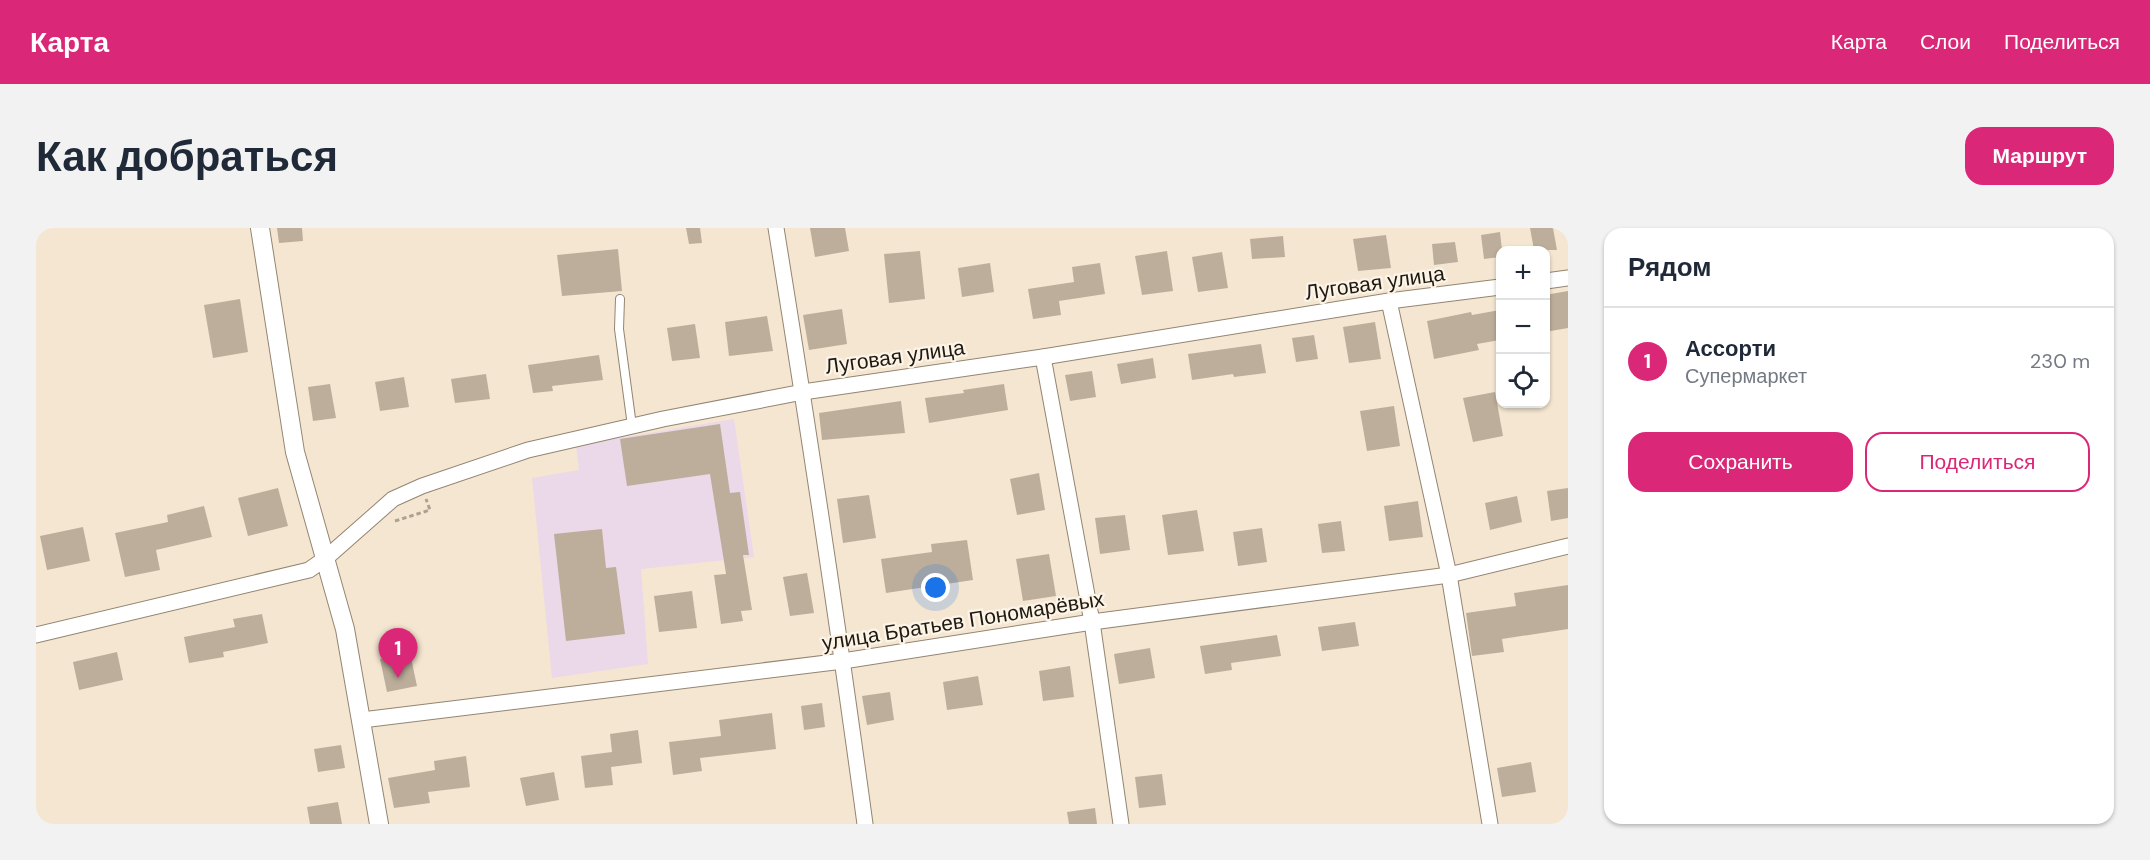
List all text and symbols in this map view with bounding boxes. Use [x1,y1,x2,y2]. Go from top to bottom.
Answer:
text: Карта [30,24,109,61]
text: Карта [1831,28,1887,56]
text: Слои [1920,28,1971,56]
text: Поделиться [2004,28,2120,56]
button: Маршрут [1965,127,2114,185]
text: Как добраться [36,129,338,184]
map controls [1496,246,1550,408]
button: + [1496,246,1550,300]
text: Рядом [1628,250,1711,284]
street label: Луговая улица [1303,259,1447,307]
button: − [1496,300,1550,354]
street label: Луговая улица [823,333,967,381]
text: Ассорти [1685,334,1776,363]
text: 1 [1644,348,1651,374]
text: 230 m [2030,348,2090,374]
button: locate [1496,354,1550,408]
text: Супермаркет [1685,363,1807,389]
button: Сохранить [1628,432,1853,492]
button: Поделиться [1865,432,2090,492]
your location [921,573,950,602]
street label: улица Братьев Пономарёвых [820,585,1107,657]
pin: 1 [378,628,418,678]

